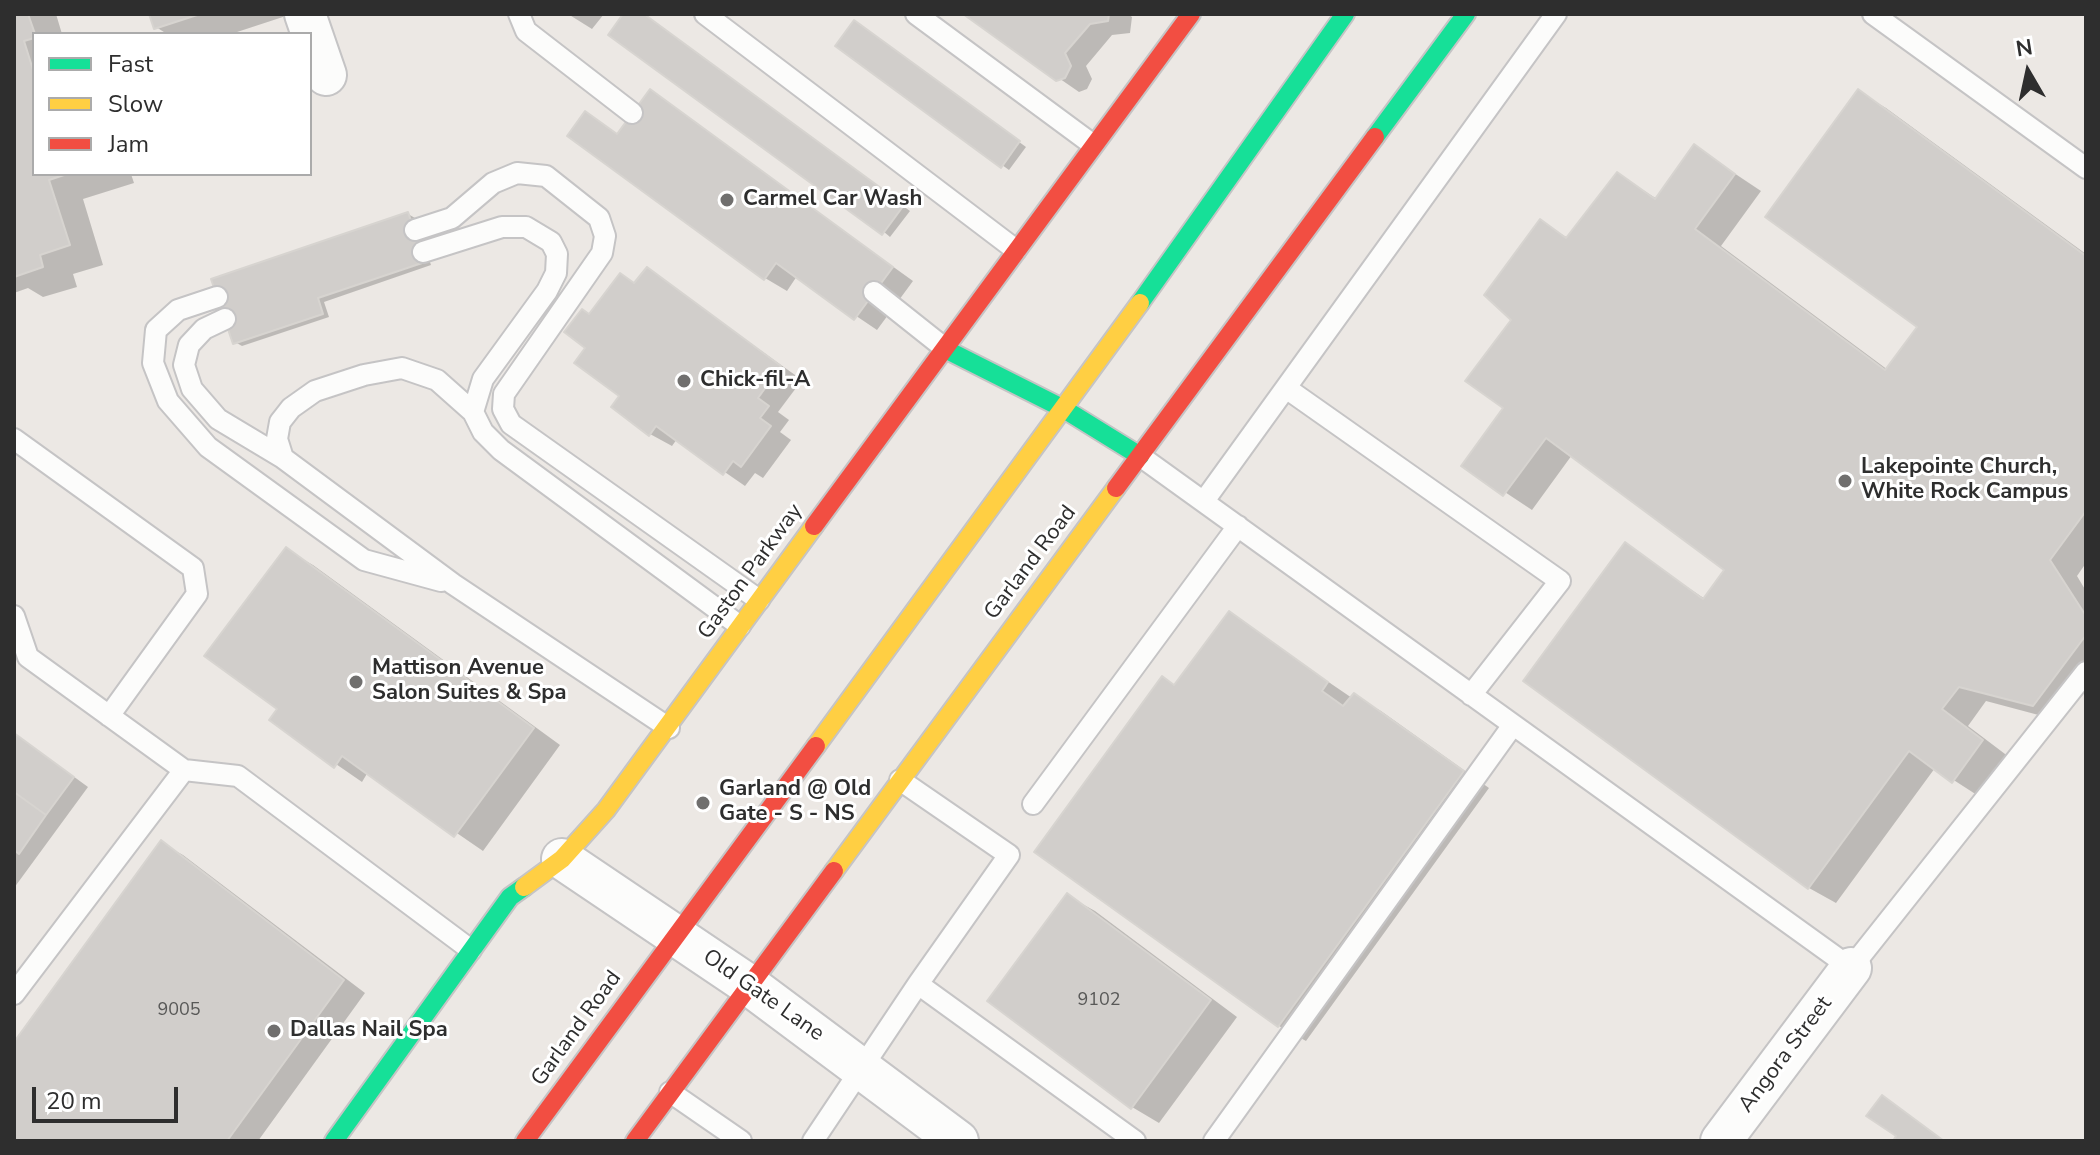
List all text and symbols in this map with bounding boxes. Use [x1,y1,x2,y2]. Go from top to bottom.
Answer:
legend [32,32,312,176]
north arrow [1988,32,2068,112]
text: N [2014,32,2035,64]
text: Fast [108,48,153,80]
text: Slow [108,88,163,120]
text: Jam [108,128,149,160]
place label: Carmel Car Wash [743,187,922,213]
marker: Carmel Car Wash [718,191,736,209]
place label: Chick-fil-A [700,368,810,394]
marker: Chick-fil-A [675,372,693,390]
place label: Lakepointe Church, White Rock Campus [1861,455,2068,506]
marker: Lakepointe Church, White Rock Campus [1836,472,1854,490]
street label: Gaston Parkway [693,499,809,645]
street label: Garland Road [980,501,1082,625]
place label: Mattison Avenue Salon Suites & Spa [372,656,567,708]
marker: Mattison Avenue Salon Suites & Spa [347,673,365,691]
place label: Garland @ Old Gate - S - NS [719,777,871,828]
marker: Garland @ Old Gate - S - NS [694,794,712,812]
street label: Old Gate Lane [697,944,829,1048]
street label: Garland Road [526,966,628,1092]
house number: 9102 [1077,990,1121,1012]
street label: Angora Street [1734,992,1838,1118]
house number: 9005 [157,1000,201,1022]
place label: Dallas Nail Spa [290,1018,448,1044]
marker: Dallas Nail Spa [265,1022,283,1040]
scale bar [36,1071,182,1121]
text: 20 m [46,1085,102,1117]

